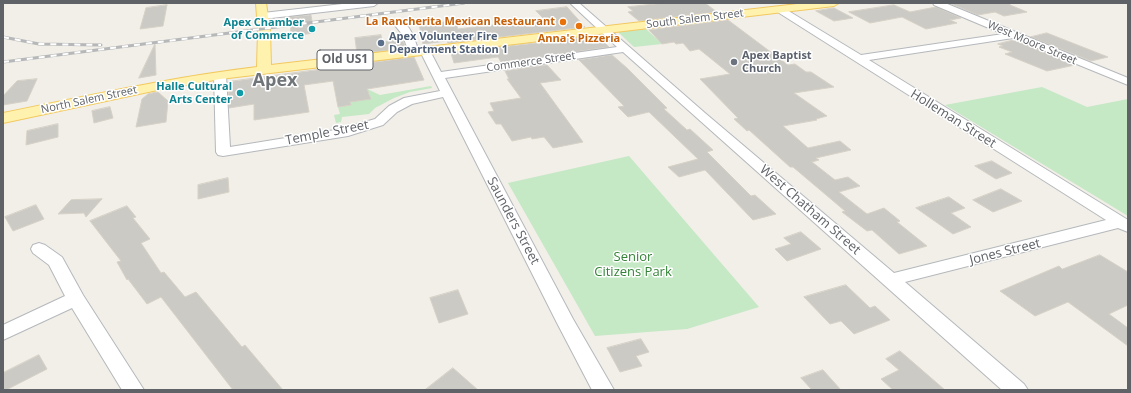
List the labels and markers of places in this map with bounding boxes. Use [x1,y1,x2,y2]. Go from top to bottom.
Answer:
place label: La Rancherita Mexican Restaurant [366,15,555,29]
place label: Apex Chamber of Commerce [224,16,304,42]
marker: La Rancherita Mexican Restaurant [558,17,568,27]
marker: Anna's Pizzeria [574,21,584,31]
marker: Apex Chamber of Commerce [307,24,317,34]
place label: Apex Volunteer Fire Department Station 1 [389,30,508,56]
place label: Anna's Pizzeria [538,32,620,46]
marker: Apex Volunteer Fire Department Station 1 [376,38,386,48]
place label: Apex Baptist Church [742,49,812,75]
marker: Apex Baptist Church [729,57,739,67]
place label: Halle Cultural Arts Center [156,80,232,106]
marker: Halle Cultural Arts Center [235,88,245,98]

